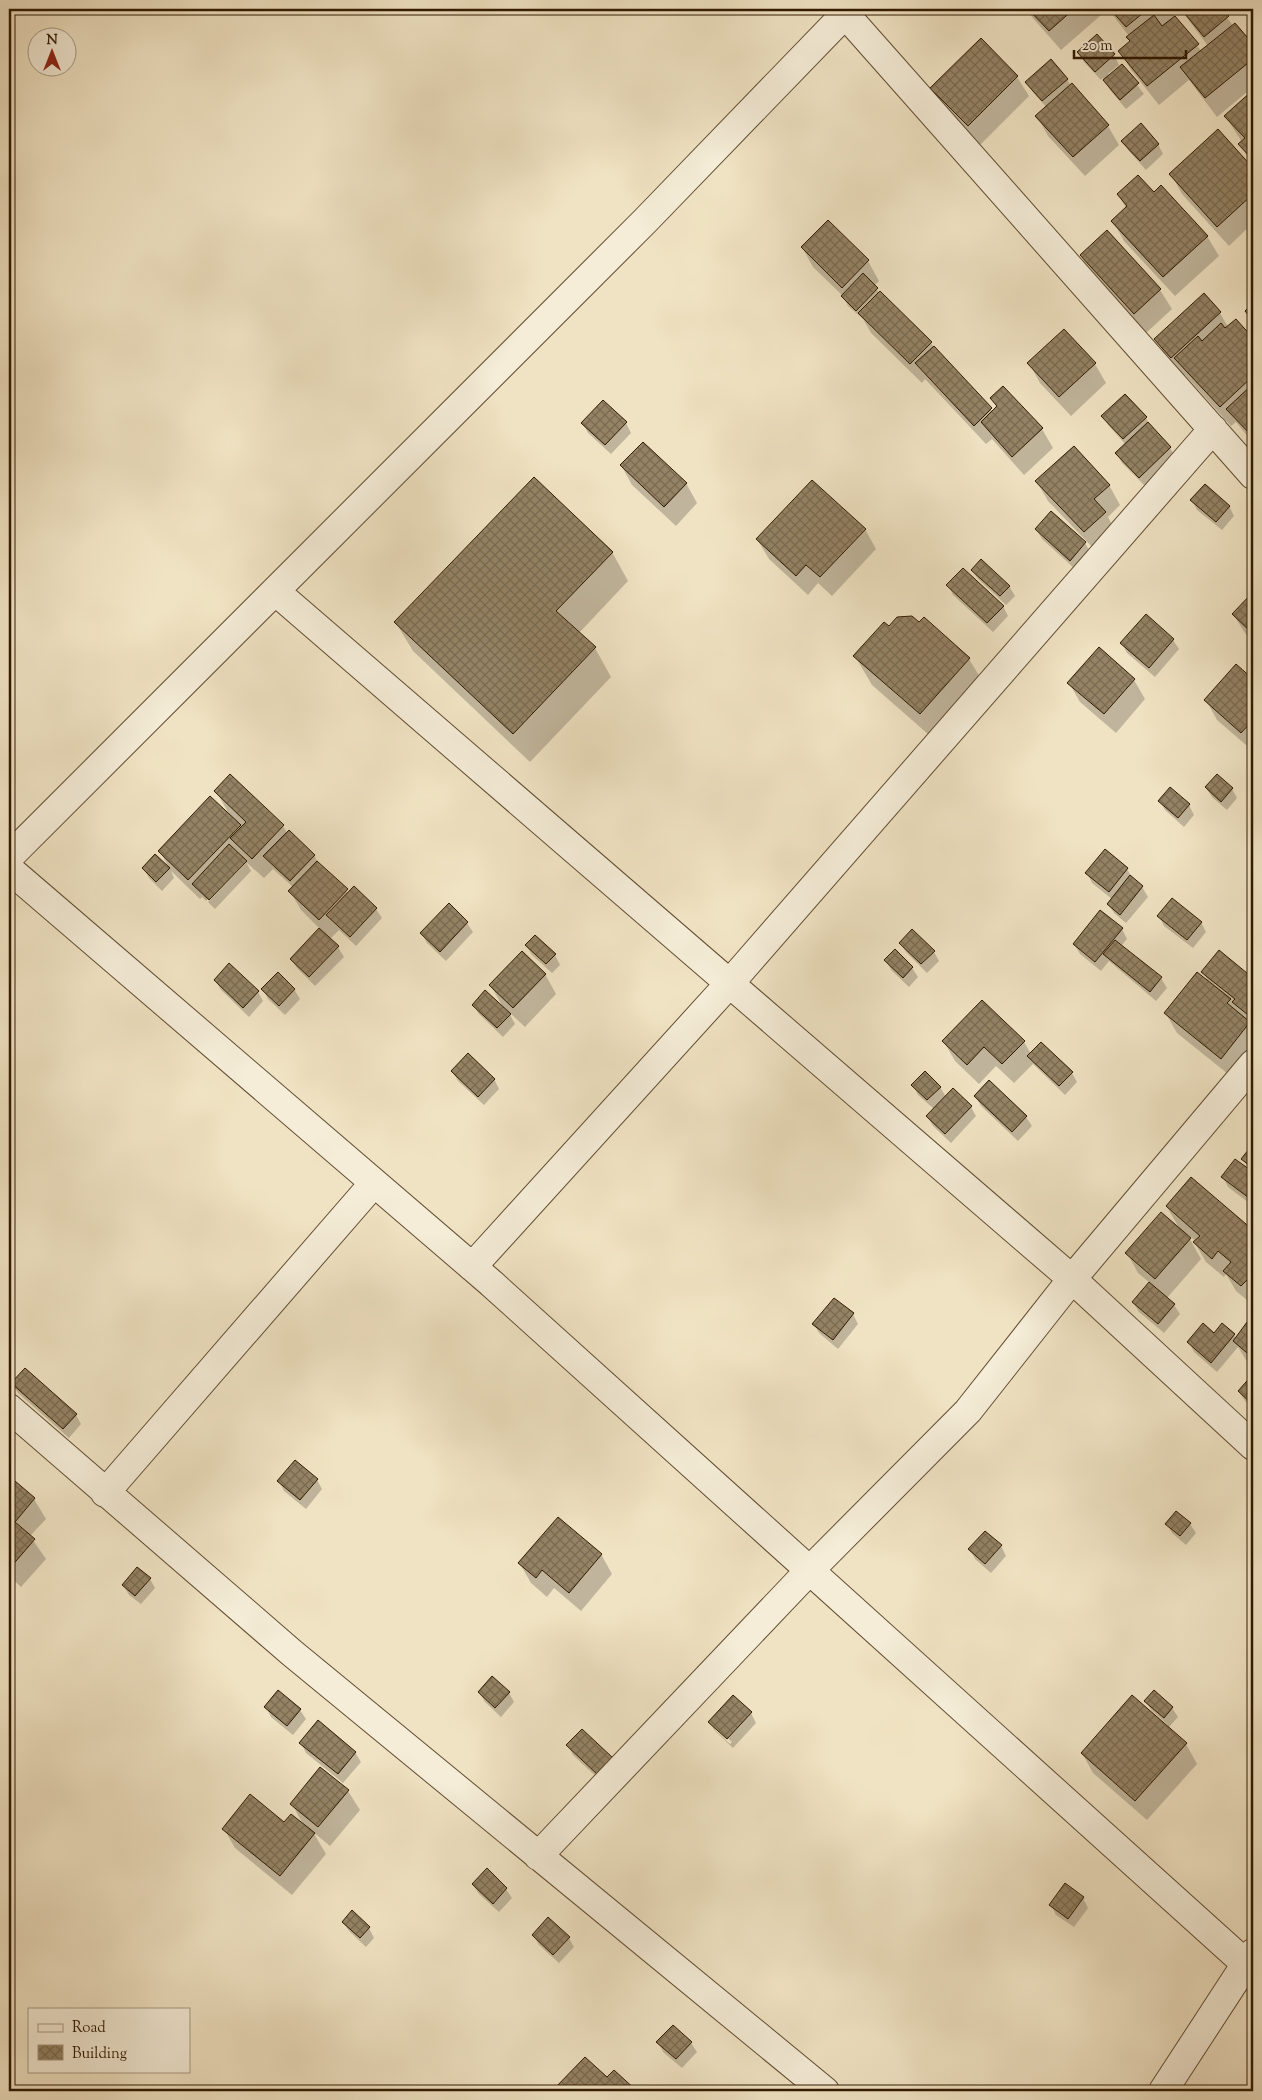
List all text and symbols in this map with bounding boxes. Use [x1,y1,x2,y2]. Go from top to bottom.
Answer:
north arrow [28,28,78,78]
scale bar [1074,28,1187,60]
text: N [46,31,58,51]
text: 20 m [1082,36,1113,57]
legend [28,2008,190,2072]
text: Road [72,2018,106,2039]
text: Building [72,2044,127,2065]

